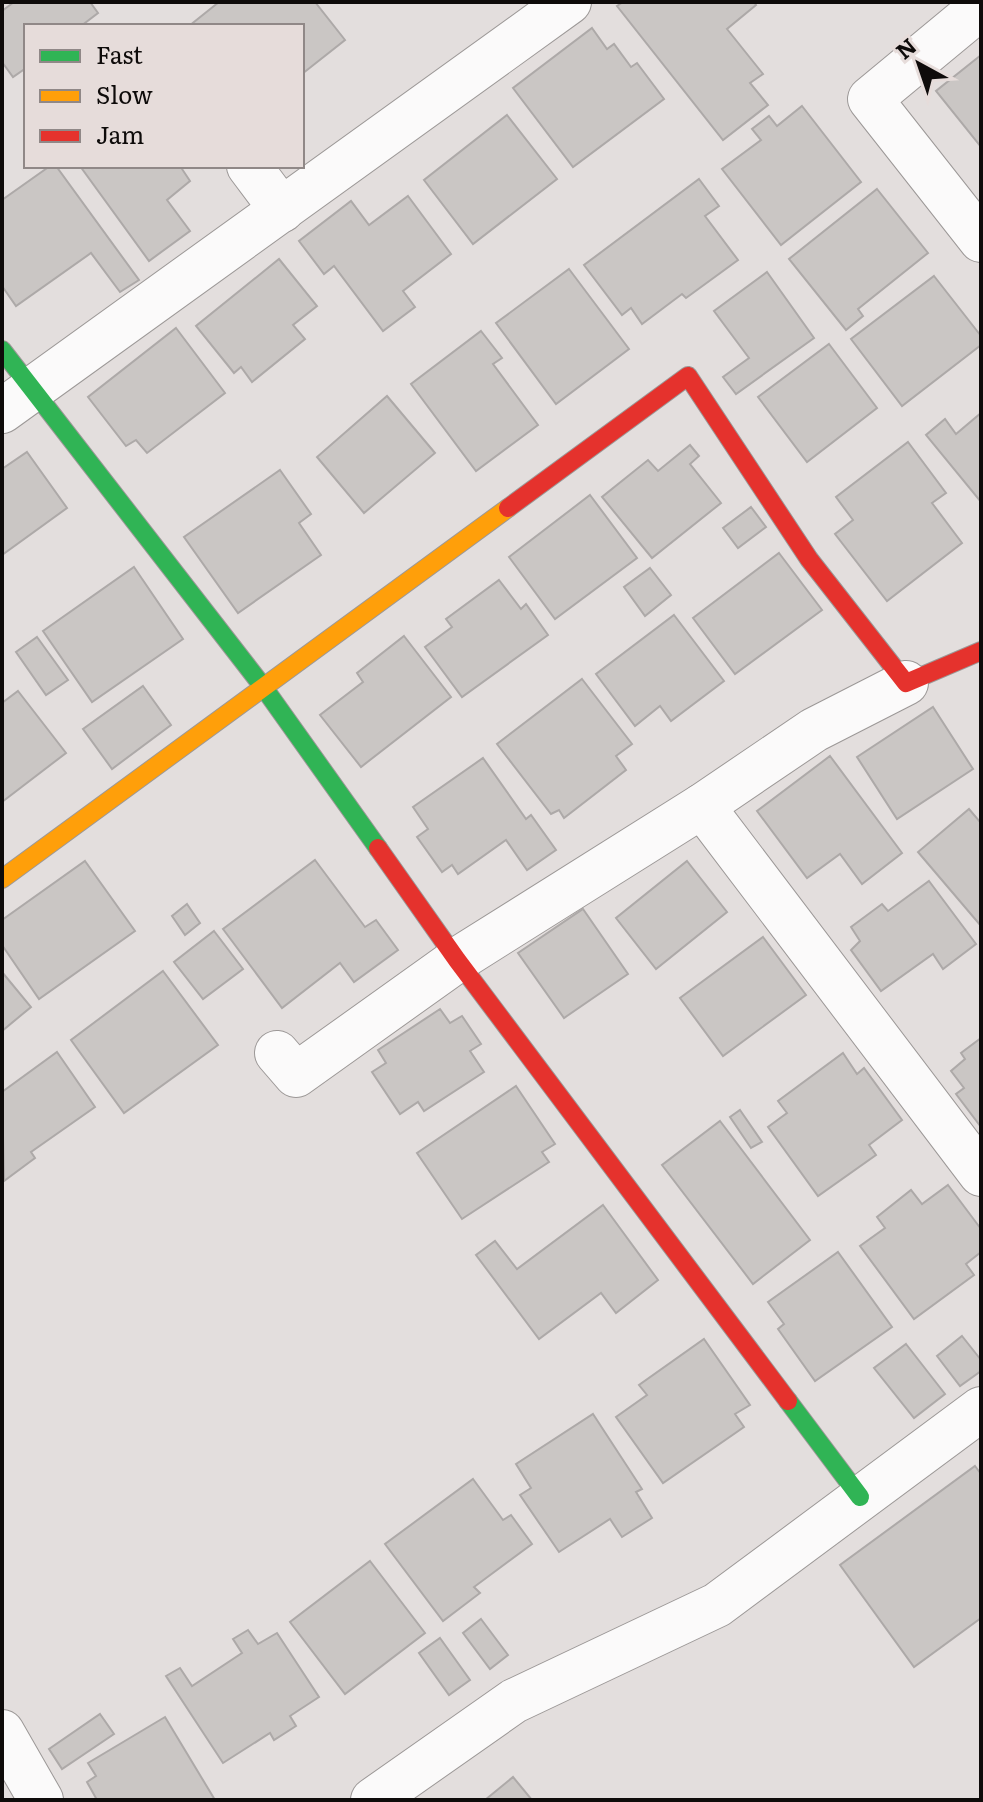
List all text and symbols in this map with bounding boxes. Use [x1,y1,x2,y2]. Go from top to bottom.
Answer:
legend [24,24,304,168]
north arrow [879,24,959,104]
text: N [888,29,923,66]
text: Fast [96,36,143,71]
text: Slow [96,76,153,111]
text: Jam [96,116,144,151]

